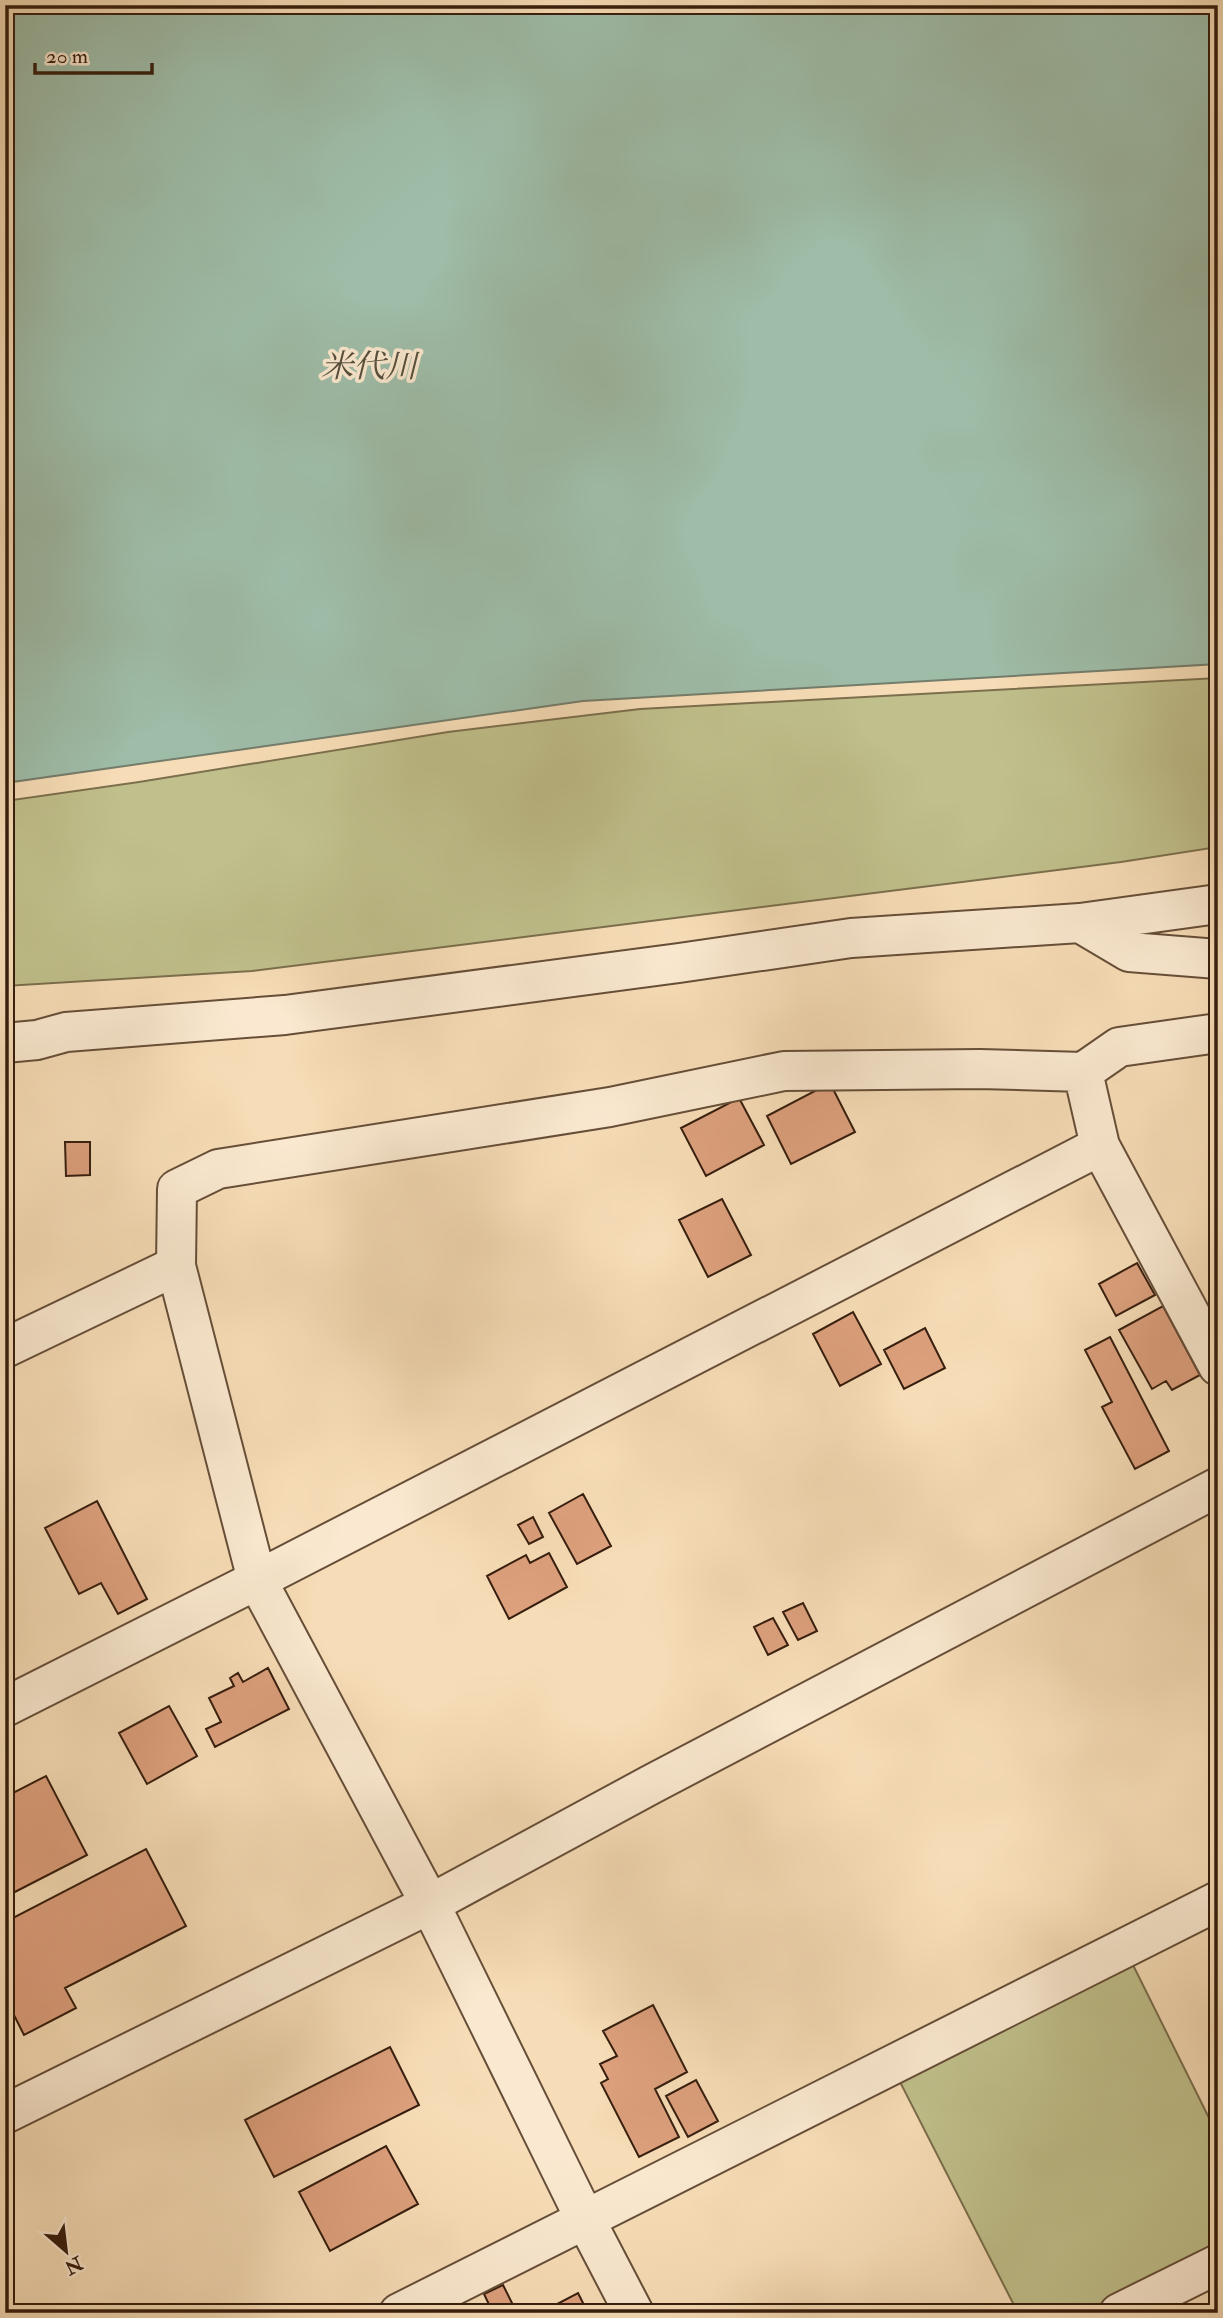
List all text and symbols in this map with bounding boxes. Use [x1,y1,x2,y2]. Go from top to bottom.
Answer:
scale bar [35,32,152,76]
text: 20 m [46,43,88,70]
water label: 米代川 [321,347,420,387]
north arrow [32,2216,102,2286]
text: N [59,2250,88,2280]

